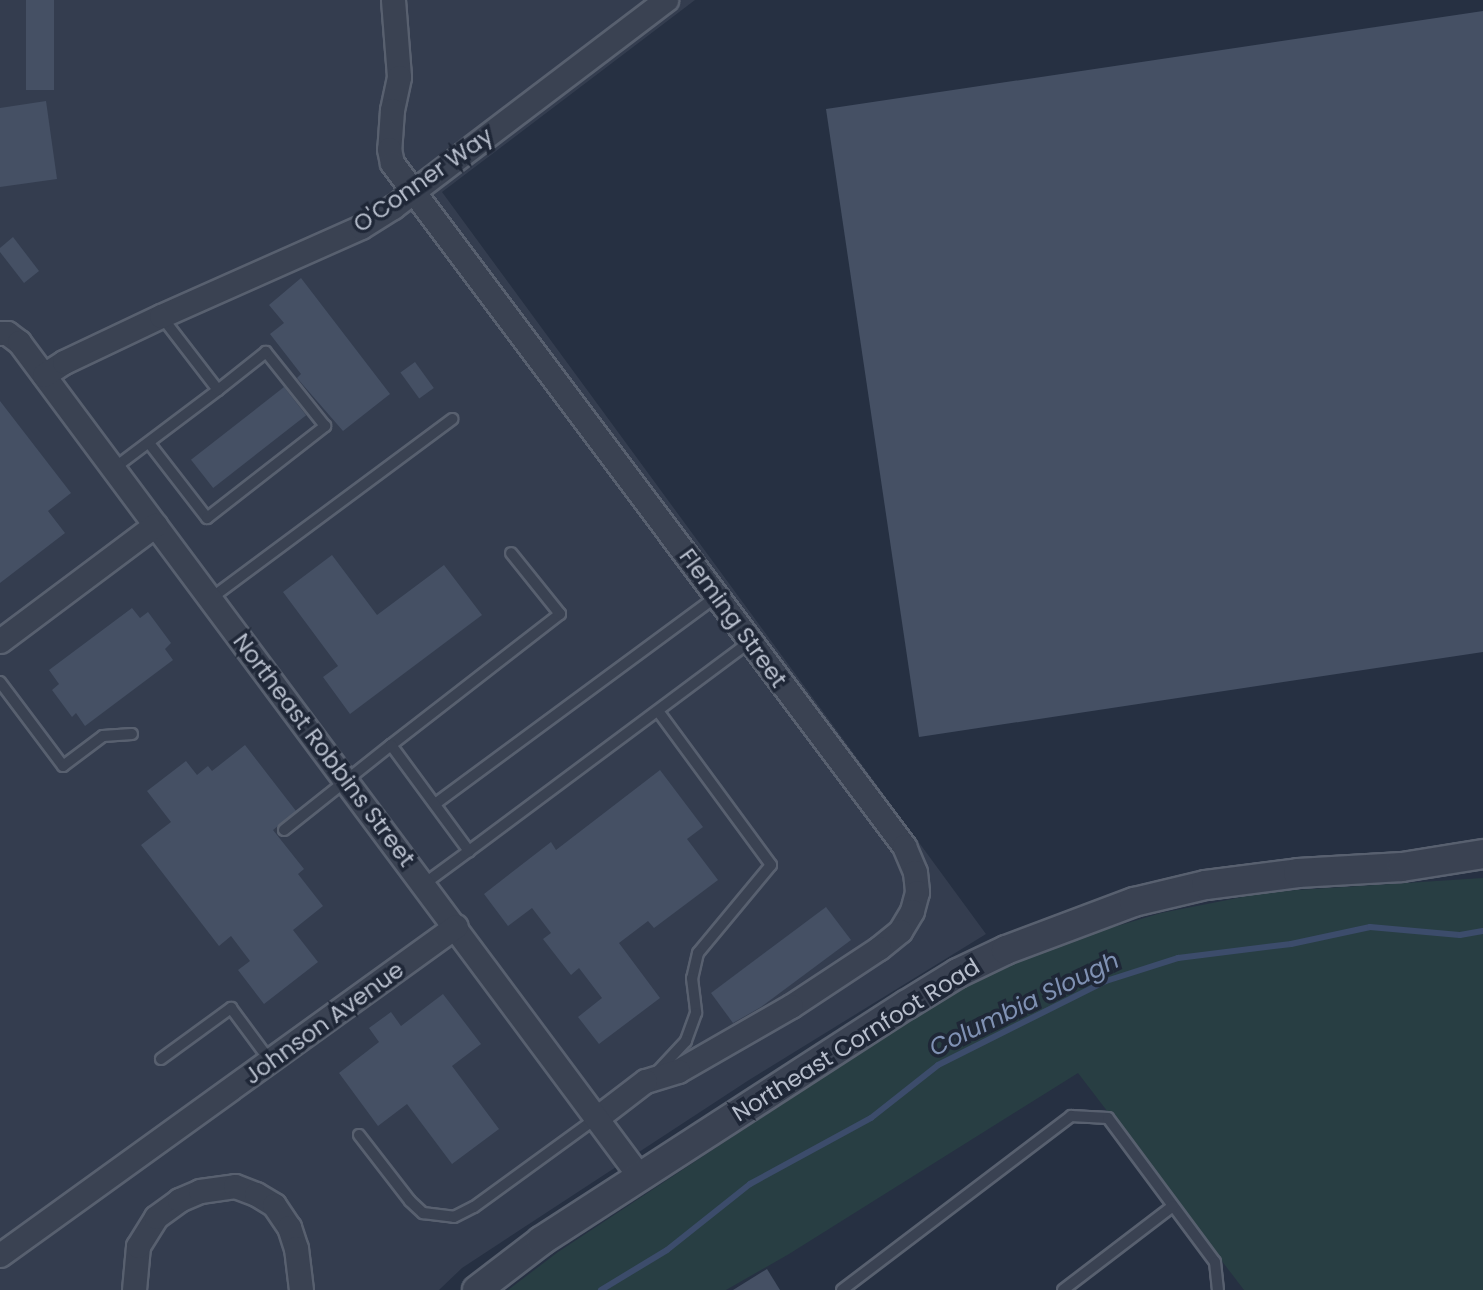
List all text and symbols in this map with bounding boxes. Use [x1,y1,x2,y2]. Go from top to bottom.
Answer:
street label: O'Conner Way [348,122,498,238]
street label: Fleming Street [673,543,793,693]
street label: Northeast Robbins Street [227,628,421,872]
water label: Columbia Slough [924,946,1124,1062]
street label: Northeast Cornfoot Road [727,953,985,1127]
street label: Johnson Avenue [239,956,409,1090]

